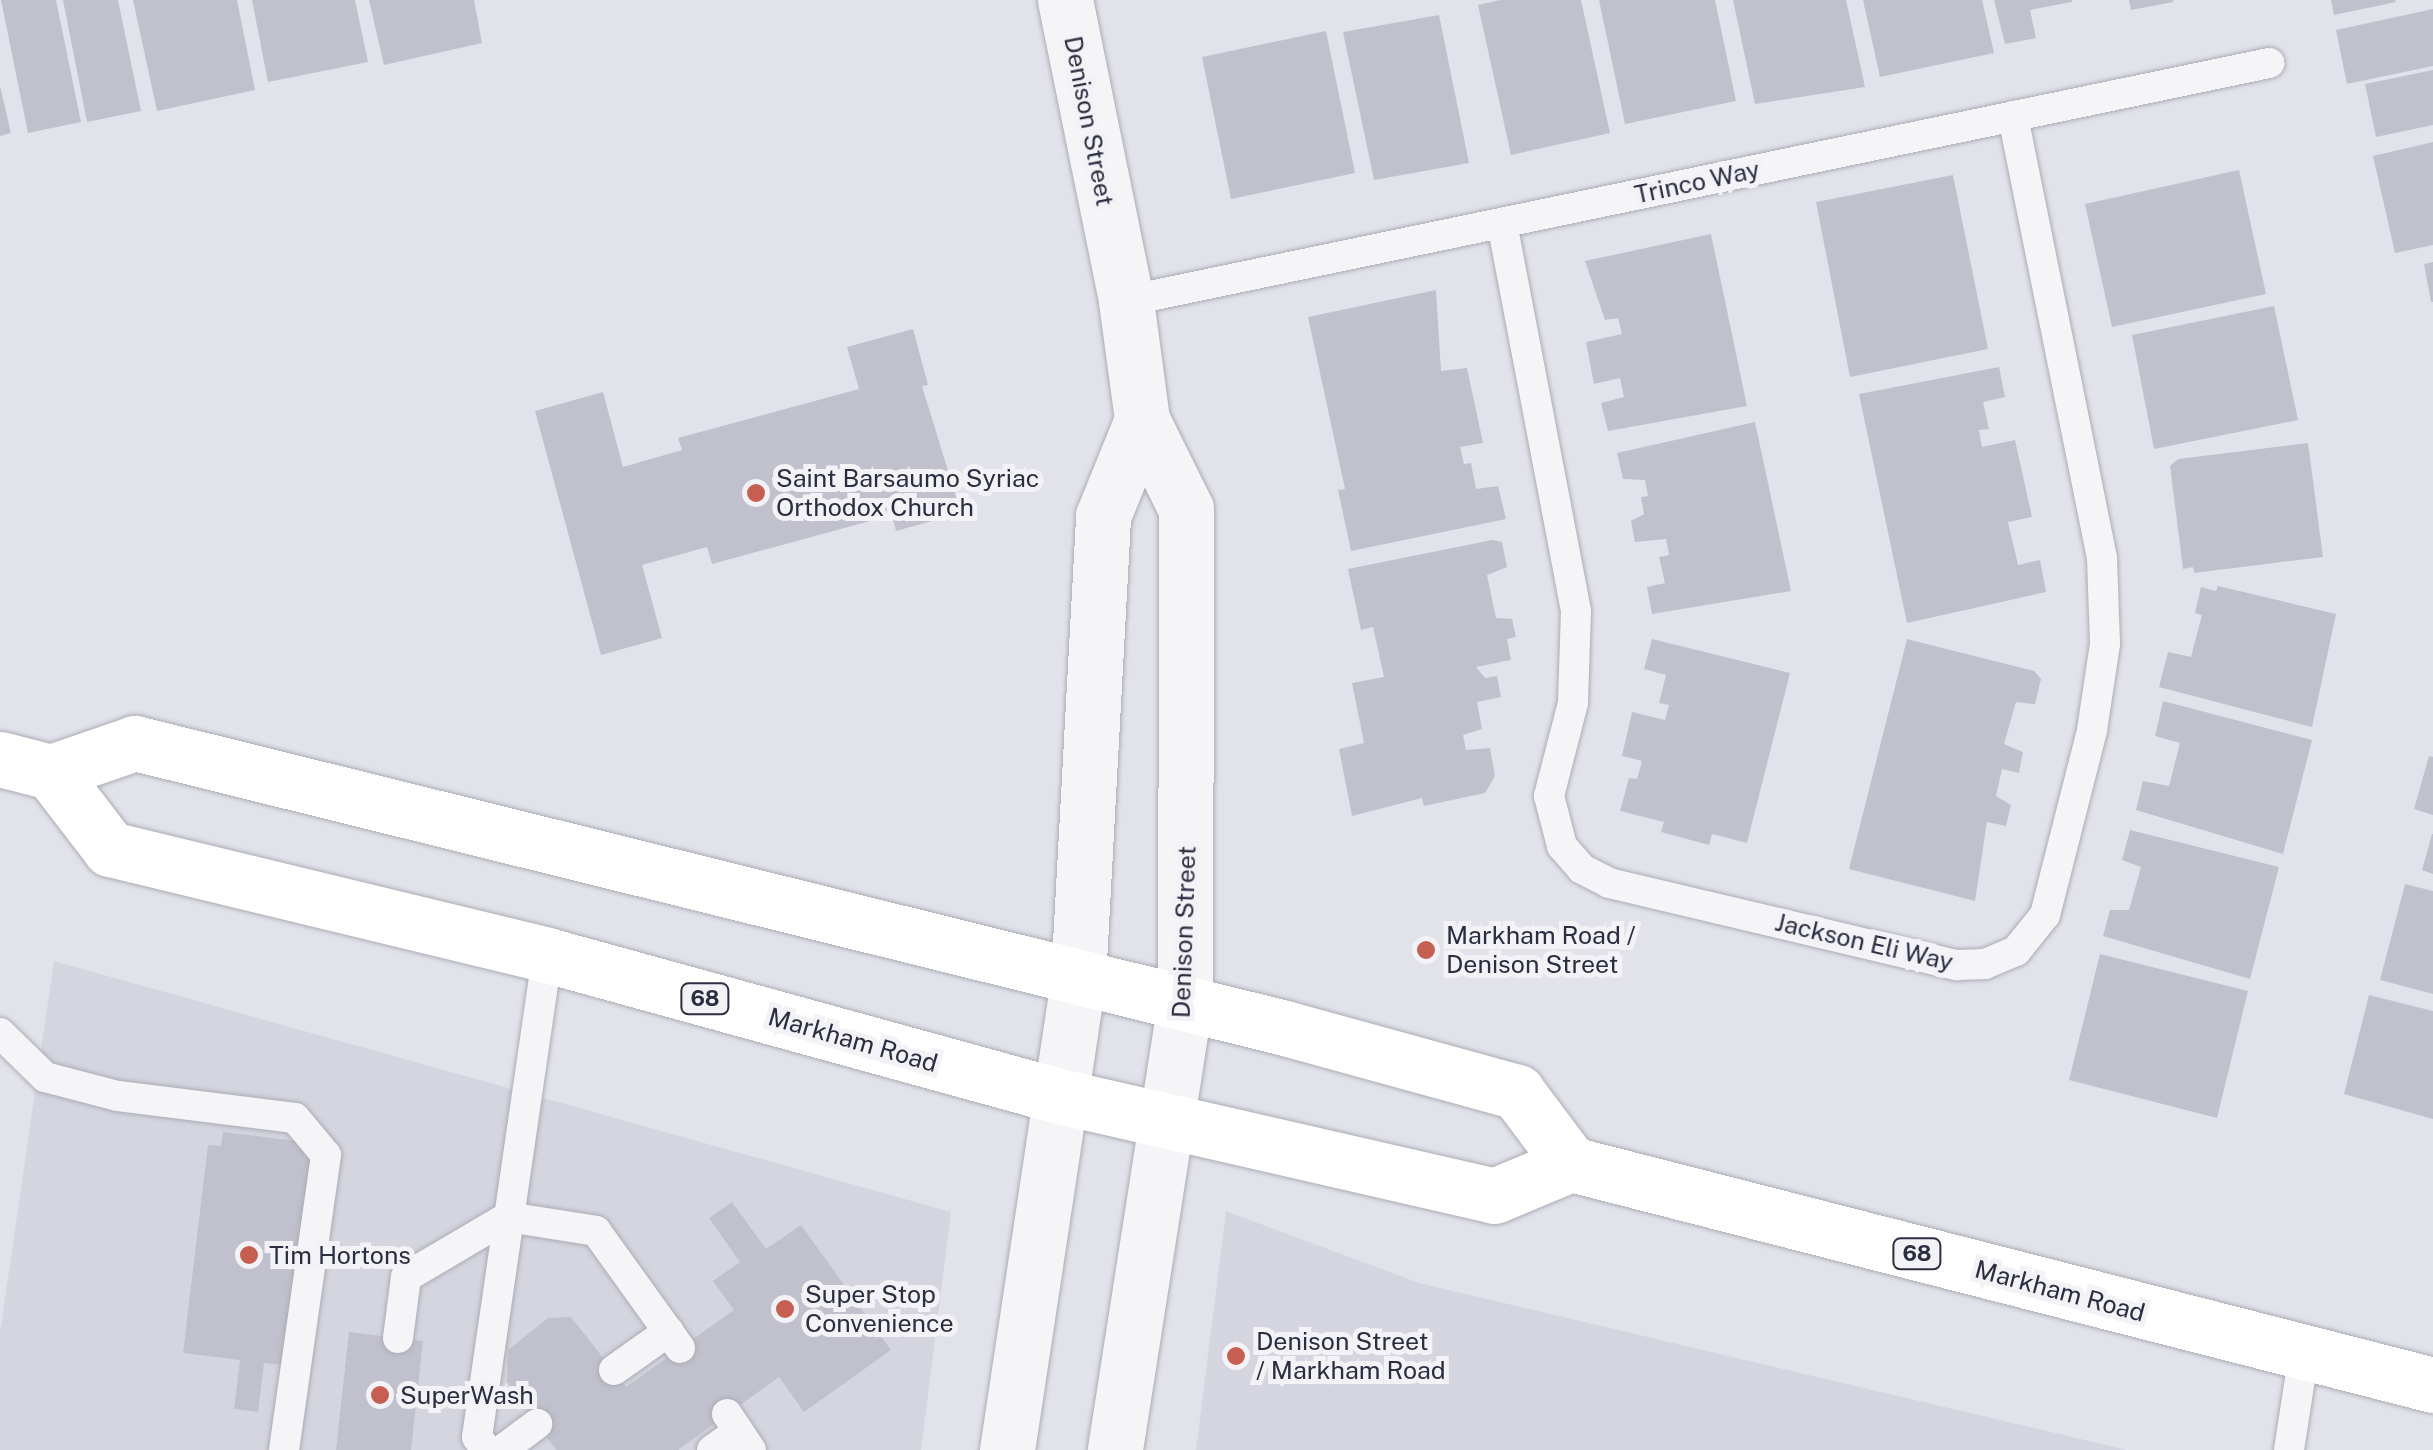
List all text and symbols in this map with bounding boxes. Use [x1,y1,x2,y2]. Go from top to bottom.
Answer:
street label: Denison Street [1058,34,1120,208]
street label: Trinco Way [1631,154,1763,210]
place label: Saint Barsaumo Syriac Orthodox Church [776,464,1040,523]
marker: Saint Barsaumo Syriac Orthodox Church [745,482,767,504]
street label: Denison Street [1166,845,1202,1019]
street label: Jackson Eli Way [1772,907,1956,977]
place label: Markham Road / Denison Street [1446,921,1636,980]
marker: Markham Road / Denison Street [1415,939,1437,961]
road number: 68 [680,982,730,1016]
street label: Markham Road [765,1001,941,1079]
road number: 68 [1892,1237,1942,1271]
place label: Tim Hortons [269,1240,411,1270]
marker: Tim Hortons [238,1244,260,1266]
street label: Markham Road [1972,1254,2148,1328]
place label: Super Stop Convenience [805,1280,954,1339]
marker: Super Stop Convenience [774,1298,796,1320]
place label: Denison Street / Markham Road [1256,1327,1446,1386]
marker: Denison Street / Markham Road [1225,1345,1247,1367]
place label: SuperWash [400,1380,534,1410]
marker: SuperWash [369,1384,391,1406]

